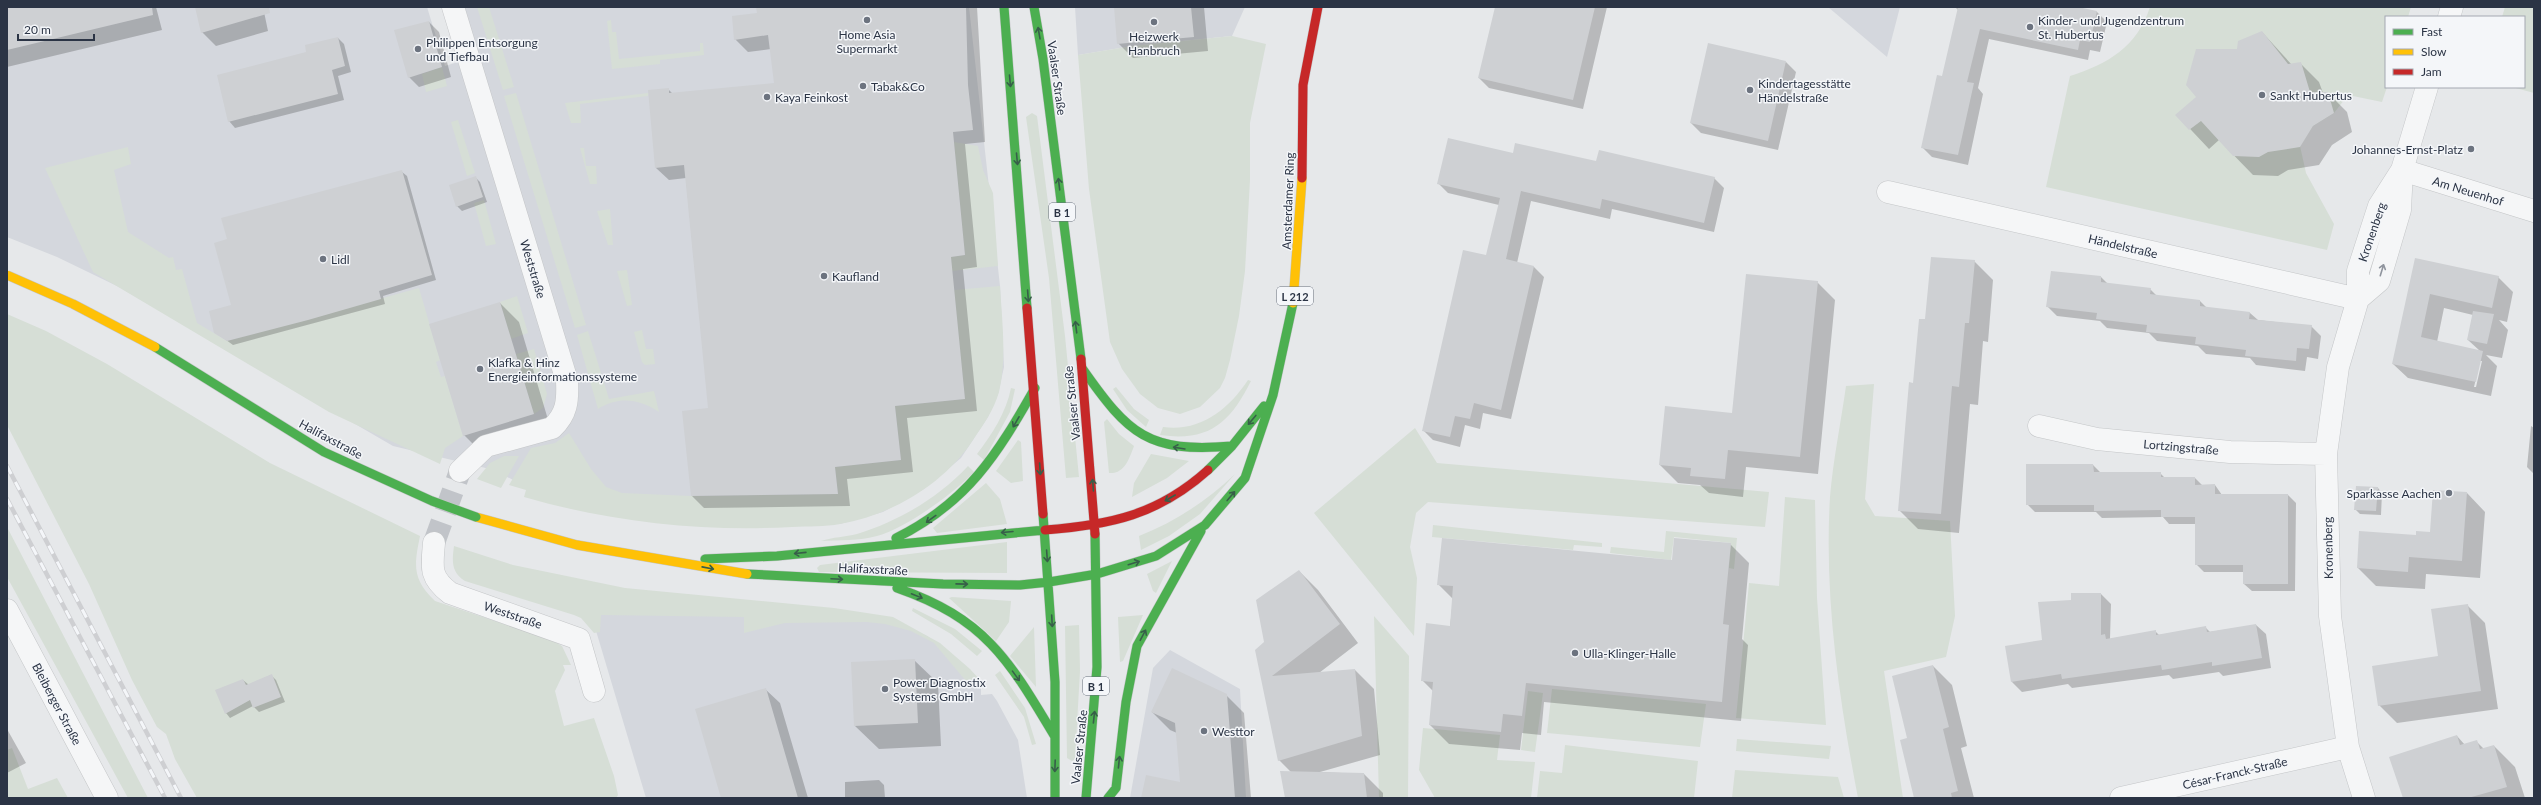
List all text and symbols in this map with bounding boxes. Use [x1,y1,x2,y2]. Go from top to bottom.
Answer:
place label: Kinder- und Jugendzentrum St. Hubertus [2038,13,2184,42]
marker: Home Asia Supermarkt [862,15,872,25]
scale bar [18,16,94,42]
legend [2385,16,2525,88]
marker: Heizwerk Hanbruch [1149,17,1159,27]
text: 20 m [24,22,51,37]
marker: Kinder- und Jugendzentrum St. Hubertus [2025,22,2035,32]
text: Fast [2421,24,2443,39]
place label: Home Asia Supermarkt [836,27,898,56]
one-way arrow [1035,27,1043,40]
place label: Heizwerk Hanbruch [1128,29,1180,58]
place label: Philippen Entsorgung und Tiefbau [426,35,538,64]
street label: Vaalser Straße [1044,40,1070,116]
marker: Philippen Entsorgung und Tiefbau [413,44,423,54]
text: Slow [2421,44,2447,59]
text: Jam [2421,64,2442,79]
one-way arrow [1007,74,1014,87]
place label: Kindertagesstätte Händelstraße [1758,76,1851,105]
place label: Tabak&Co [871,79,925,94]
marker: Tabak&Co [858,81,868,91]
marker: Kindertagesstätte Händelstraße [1745,85,1755,95]
place label: Sankt Hubertus [2270,88,2352,103]
place label: Kaya Feinkost [775,90,849,105]
marker: Sankt Hubertus [2257,90,2267,100]
marker: Kaya Feinkost [762,92,772,102]
place label: Johannes-Ernst-Platz [2352,142,2464,157]
marker: Johannes-Ernst-Platz [2466,144,2476,154]
one-way arrow [1014,152,1021,165]
street label: Amsterdamer Ring [1279,152,1297,250]
street label: Am Neuenhof [2431,173,2506,209]
one-way arrow [1055,178,1062,191]
street label: Kronenberg [2355,200,2389,264]
road number: B 1 [1049,203,1075,221]
street label: Händelstraße [2087,231,2159,261]
street label: Weststraße [517,238,549,300]
place label: Lidl [331,252,350,267]
marker: Lidl [318,254,328,264]
one-way arrow [2379,264,2386,277]
place label: Kaufland [832,269,879,284]
marker: Kaufland [819,271,829,281]
road number: L 212 [1277,287,1313,305]
one-way arrow [1025,289,1032,302]
one-way arrow [1072,321,1080,334]
place label: Klafka & Hinz Energieinformationssysteme [488,355,637,384]
marker: Klafka & Hinz Energieinformationssysteme [475,364,485,374]
street label: Vaalser Straße [1061,365,1083,441]
one-way arrow [1247,415,1256,426]
street label: Halifaxstraße [297,416,365,462]
one-way arrow [1011,416,1019,428]
street label: Lortzingstraße [2143,436,2219,458]
one-way arrow [1173,444,1186,452]
one-way arrow [1037,462,1044,475]
one-way arrow [1089,479,1096,492]
place label: Sparkasse Aachen [2347,486,2441,501]
marker: Sparkasse Aachen [2444,488,2454,498]
one-way arrow [1227,491,1236,501]
one-way arrow [1164,494,1176,502]
one-way arrow [926,515,937,523]
street label: Kronenberg [2320,517,2336,579]
one-way arrow [1001,529,1014,536]
one-way arrow [1044,549,1051,562]
one-way arrow [794,550,807,557]
one-way arrow [1128,559,1141,566]
street label: Halifaxstraße [838,560,908,578]
one-way arrow [701,565,714,573]
one-way arrow [830,576,843,583]
one-way arrow [955,581,968,588]
one-way arrow [911,593,923,600]
street label: Weststraße [482,598,544,632]
one-way arrow [1048,614,1055,627]
one-way arrow [1140,629,1147,641]
place label: Ulla-Klinger-Halle [1583,646,1676,661]
marker: Ulla-Klinger-Halle [1570,648,1580,658]
street label: Bleiberger Straße [29,660,85,748]
one-way arrow [1012,671,1020,682]
place label: Power Diagnostix Systems GmbH [893,675,986,704]
road number: B 1 [1083,677,1109,695]
marker: Power Diagnostix Systems GmbH [880,684,890,694]
street label: Vaalser Straße [1068,709,1090,785]
one-way arrow [1090,711,1098,724]
place label: Westtor [1212,724,1255,739]
marker: Westtor [1199,726,1209,736]
street label: César-Franck-Straße [2181,754,2289,792]
one-way arrow [1115,756,1123,769]
one-way arrow [1051,759,1059,772]

